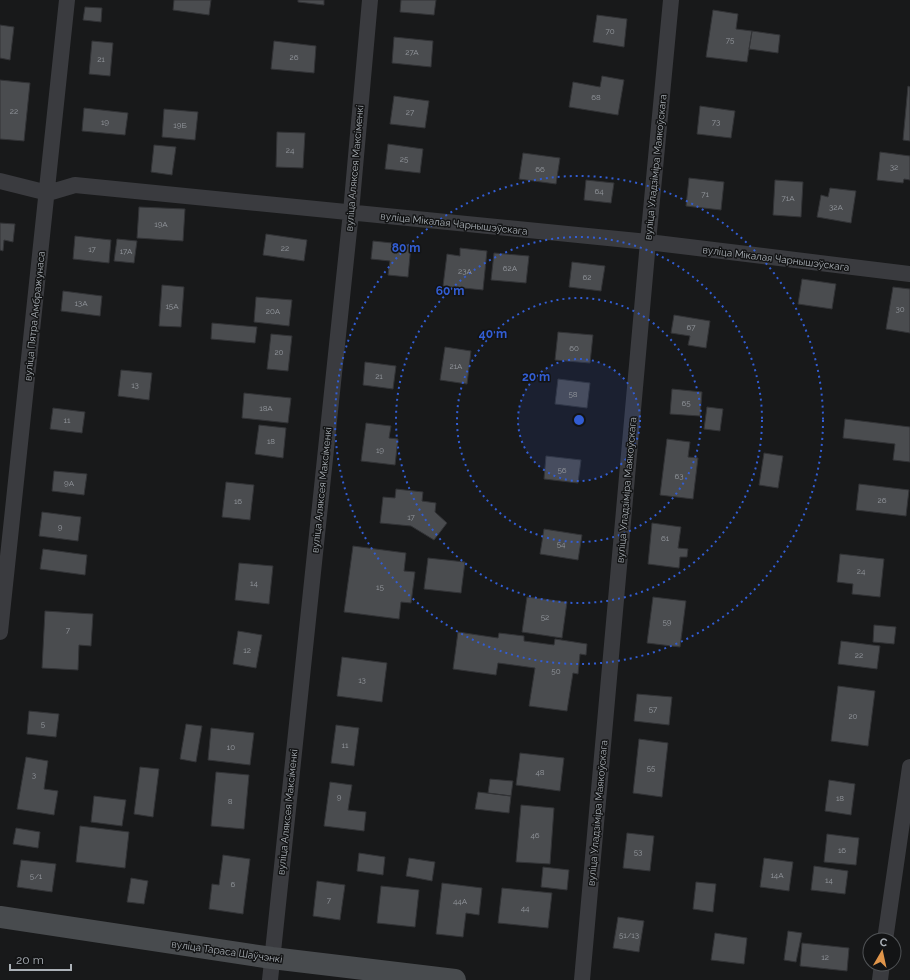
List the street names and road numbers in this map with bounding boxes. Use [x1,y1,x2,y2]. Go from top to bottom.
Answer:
street label: вуліца Уладзіміра Маякоўскага [642,94,669,241]
street label: вуліца Аляксея Максіменкі [344,105,365,232]
street label: вуліца Мікалая Чарнышэўскага [380,210,528,237]
street label: вуліца Мікалая Чарнышэўскага [702,244,850,273]
street label: вуліца Пятра Амбражунаса [22,251,47,381]
street label: вуліца Уладзіміра Маякоўскага [615,417,638,564]
street label: вуліца Аляксея Максіменкі [309,427,334,554]
street label: вуліца Уладзіміра Маякоўскага [586,740,609,887]
street label: вуліца Аляксея Максіменкі [275,749,300,876]
street label: вуліца Тараса Шаўчэнкі [171,938,283,965]

